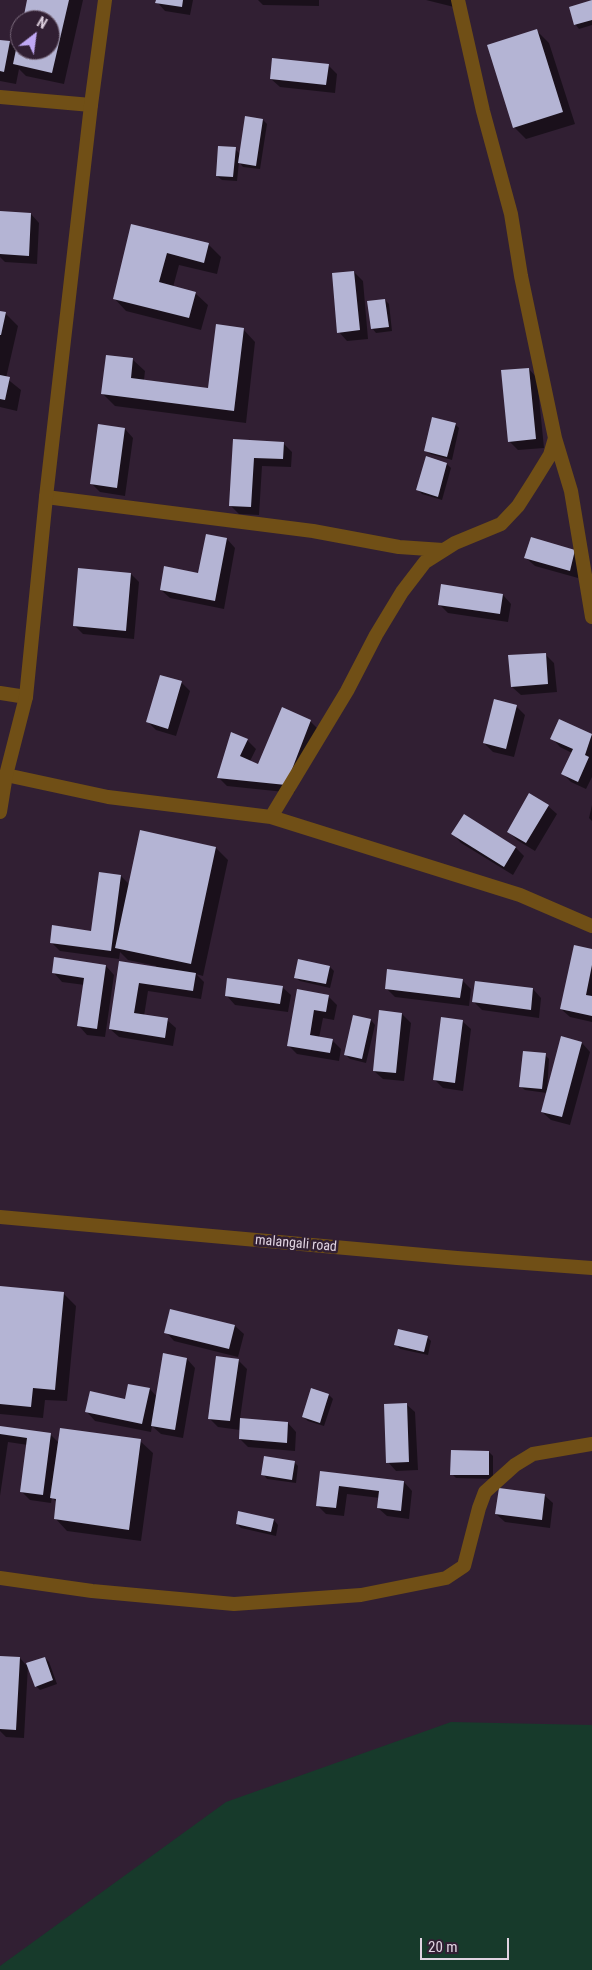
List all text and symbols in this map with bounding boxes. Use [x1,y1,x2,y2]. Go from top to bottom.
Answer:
north arrow [10,10,60,60]
text: N [34,14,50,32]
street label: malangali road [254,1232,338,1256]
scale bar [422,1928,511,1960]
text: 20 m [428,1938,458,1956]

